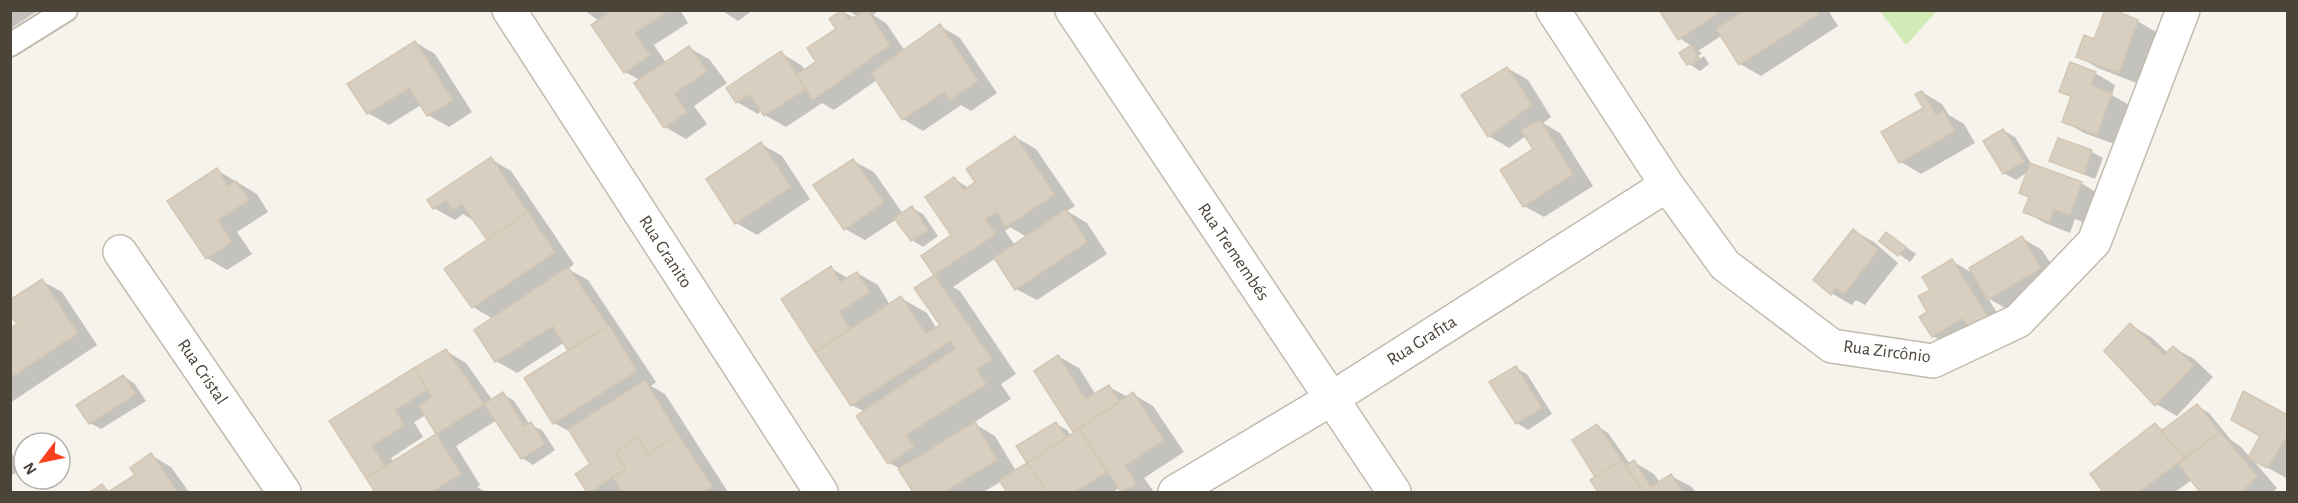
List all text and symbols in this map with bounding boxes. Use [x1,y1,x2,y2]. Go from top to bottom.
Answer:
street label: Rua Tremembés [1194,200,1272,304]
street label: Rua Granito [635,213,695,292]
street label: Rua Grafita [1384,313,1460,369]
street label: Rua Cristal [174,336,230,408]
street label: Rua Zircônio [1842,338,1932,366]
north arrow [12,431,72,491]
text: N [20,459,40,477]

